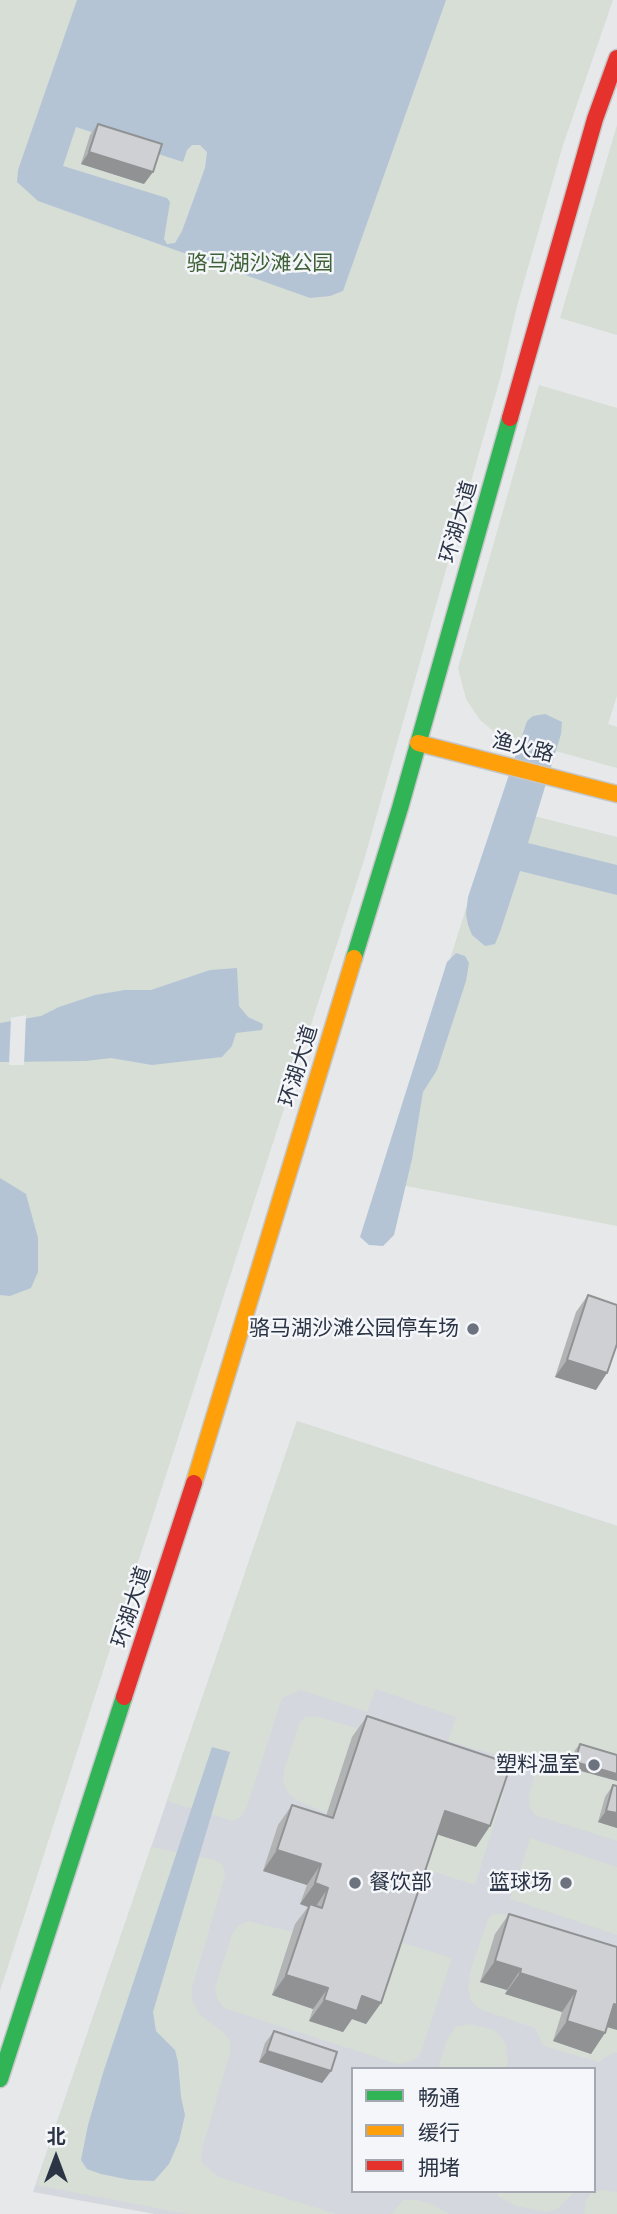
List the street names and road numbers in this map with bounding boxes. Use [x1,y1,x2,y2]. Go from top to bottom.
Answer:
street label: 环湖大道 [435,478,483,566]
street label: 渔火路 [489,728,557,768]
street label: 环湖大道 [275,1022,323,1110]
street label: 环湖大道 [107,1563,157,1651]

